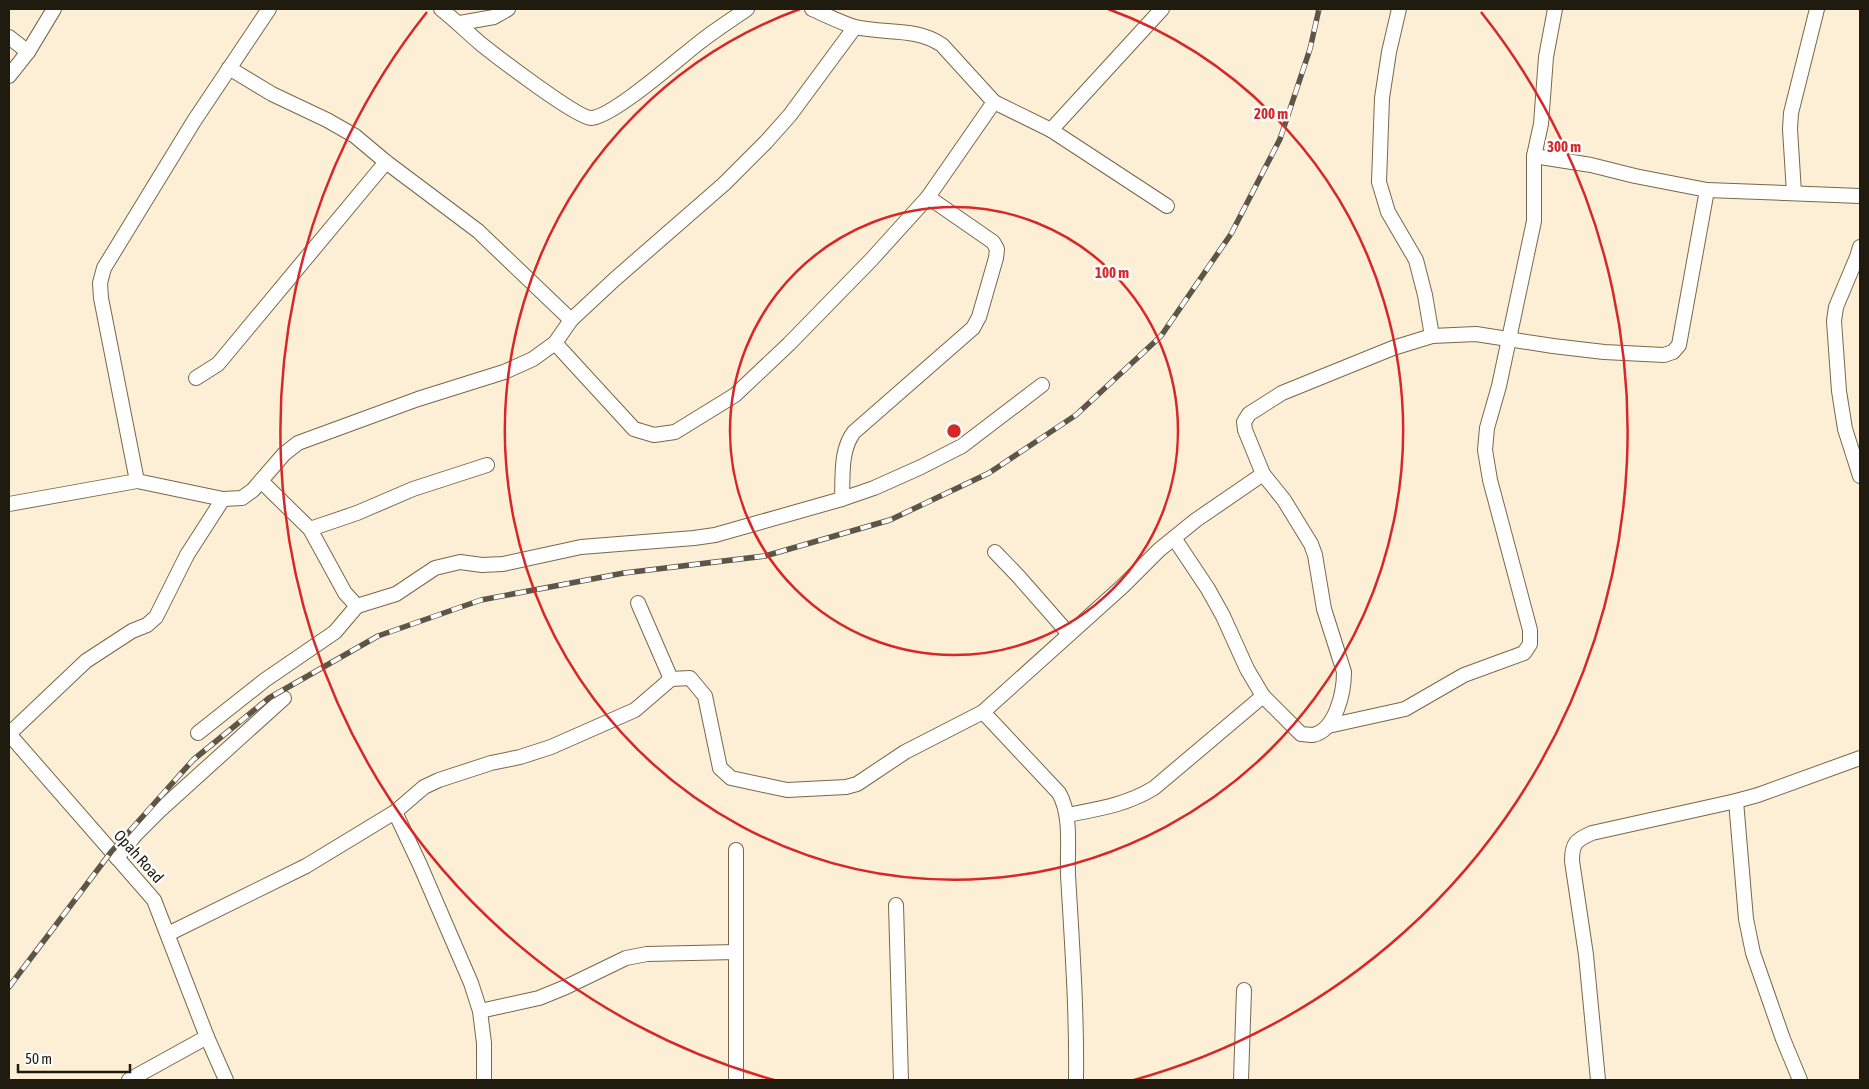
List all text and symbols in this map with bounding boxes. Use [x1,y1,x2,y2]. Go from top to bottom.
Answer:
text: 200 m [1254,105,1288,122]
text: 300 m [1547,138,1581,155]
text: 100 m [1095,264,1129,281]
centre of rings [945,422,963,440]
street label: Opah Road [110,826,167,887]
scale bar [18,1042,130,1074]
text: 50 m [25,1050,52,1067]

